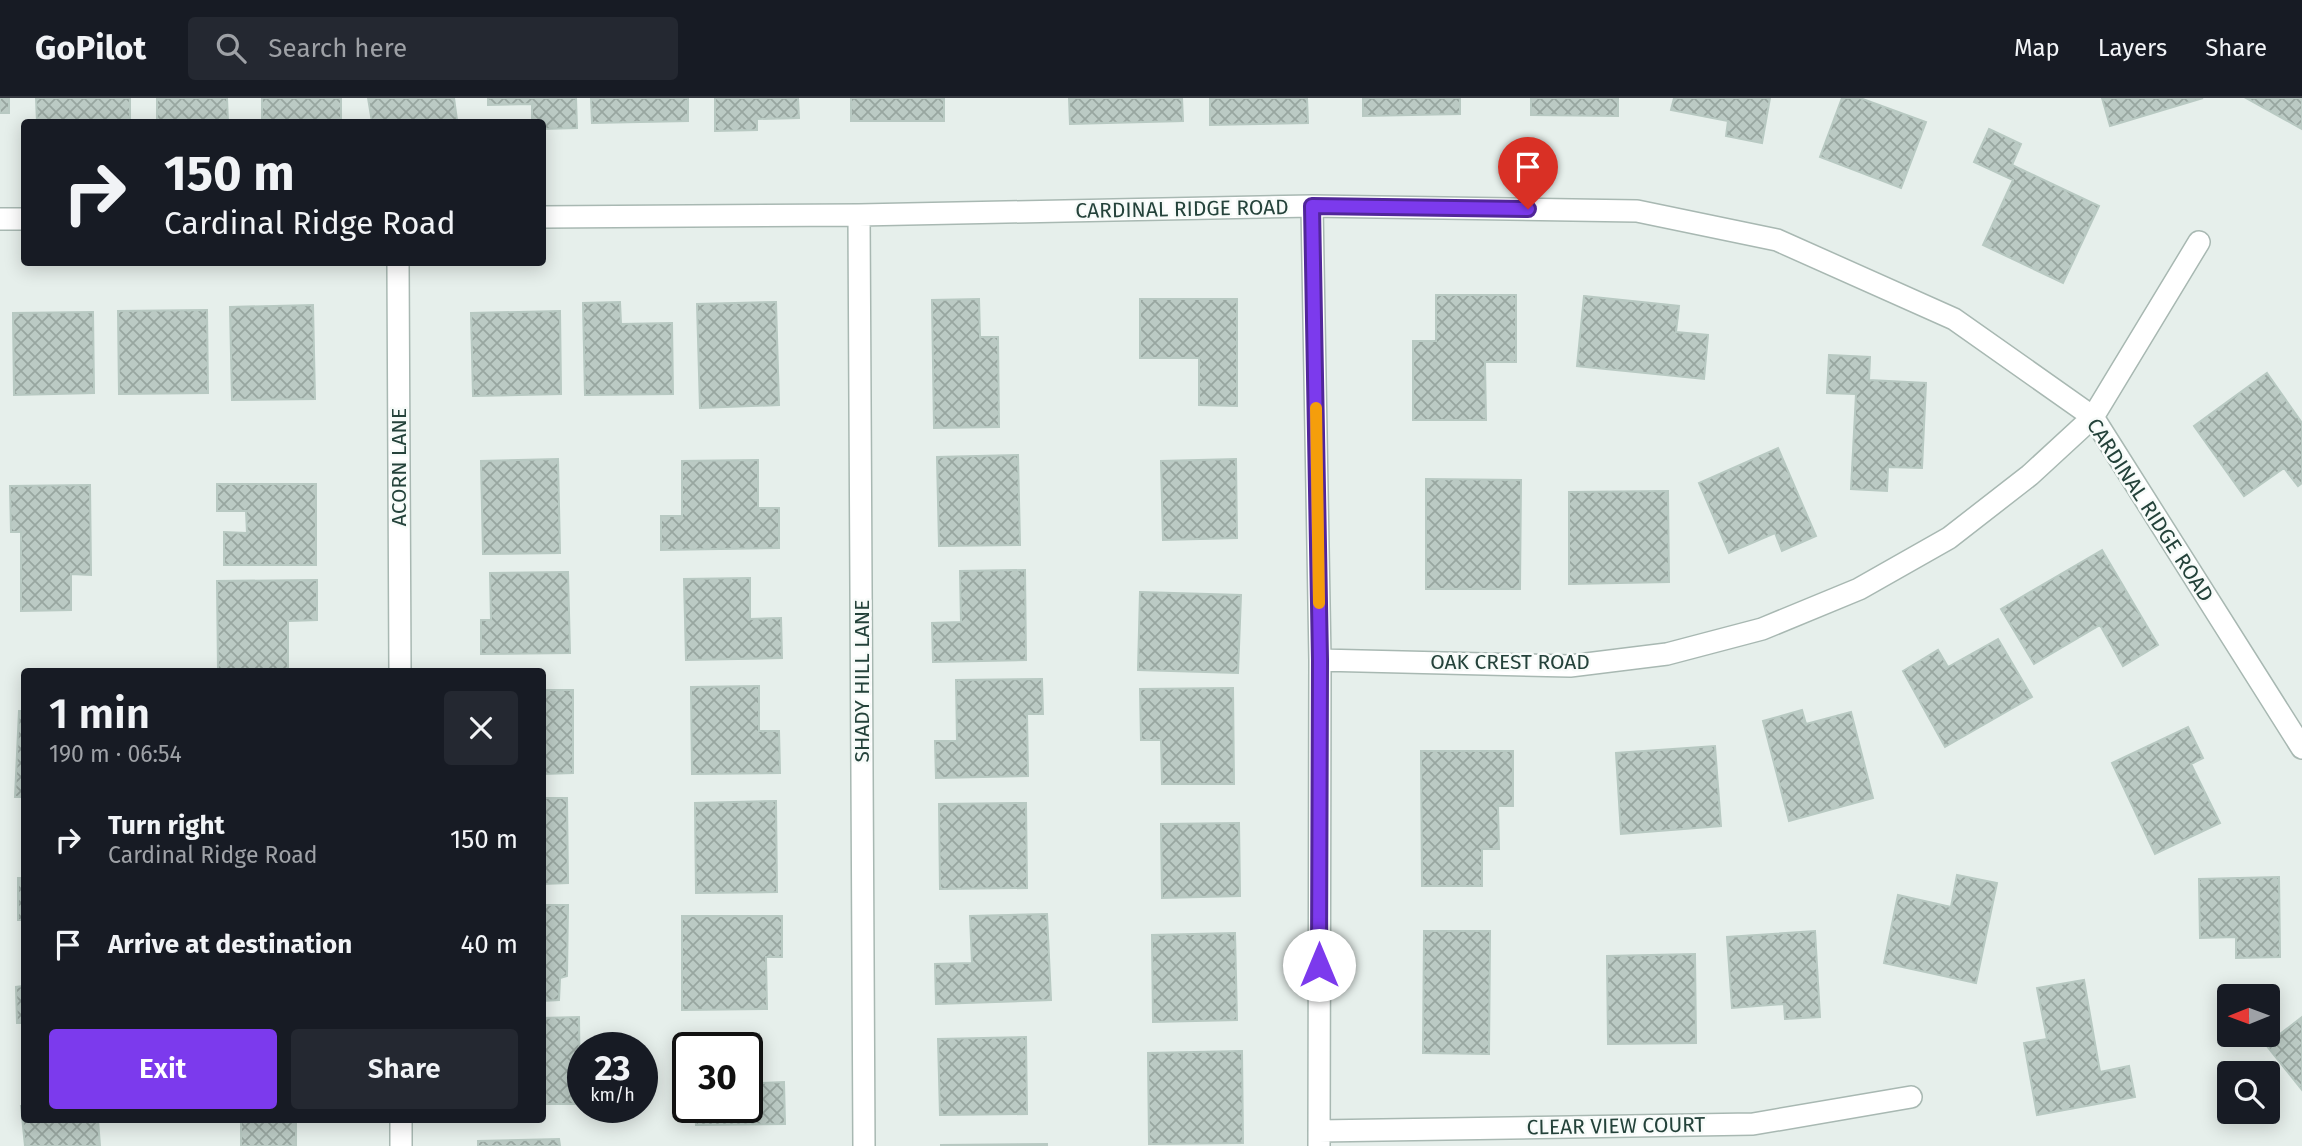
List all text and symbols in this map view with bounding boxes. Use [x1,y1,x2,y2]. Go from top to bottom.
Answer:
search box [188,17,678,80]
text: GoPilot [35,28,146,68]
icon: search [212,29,250,67]
text: Search here [268,33,407,64]
text: Map [2014,34,2060,62]
text: Layers [2098,34,2167,62]
text: Share [2205,34,2267,62]
pin [1498,137,1558,209]
text: 150 m [164,144,295,203]
icon: right [49,147,140,238]
icon: arrive [1509,148,1547,186]
street label: CARDINAL RIDGE ROAD [1075,194,1289,224]
text: Cardinal Ridge Road [164,204,456,242]
street label: ACORN LANE [386,408,412,526]
street label: CARDINAL RIDGE ROAD [2081,413,2219,607]
street label: SHADY HILL LANE [849,600,875,762]
street label: OAK CREST ROAD [1430,649,1590,675]
text: 1 min [49,689,150,739]
button: close [444,691,518,765]
text: 190 m · 06:54 [49,740,182,768]
text: Turn right [108,810,225,841]
icon: right [49,821,87,859]
text: 150 m [450,824,518,855]
text: Cardinal Ridge Road [108,841,318,869]
icon: arrive [49,926,87,964]
position arrow [1282,928,1356,1002]
text: Arrive at destination [108,929,352,960]
text: 40 m [460,929,518,960]
north arrow [2217,984,2280,1046]
map controls [2217,984,2280,1124]
button: Exit [49,1029,277,1109]
button: Share [291,1029,518,1109]
speed limit sign: 30 [672,1032,763,1123]
text: 23 [594,1047,631,1089]
button: search [2217,1061,2280,1124]
text: km/h [590,1084,635,1106]
street label: CLEAR VIEW COURT [1526,1111,1706,1141]

